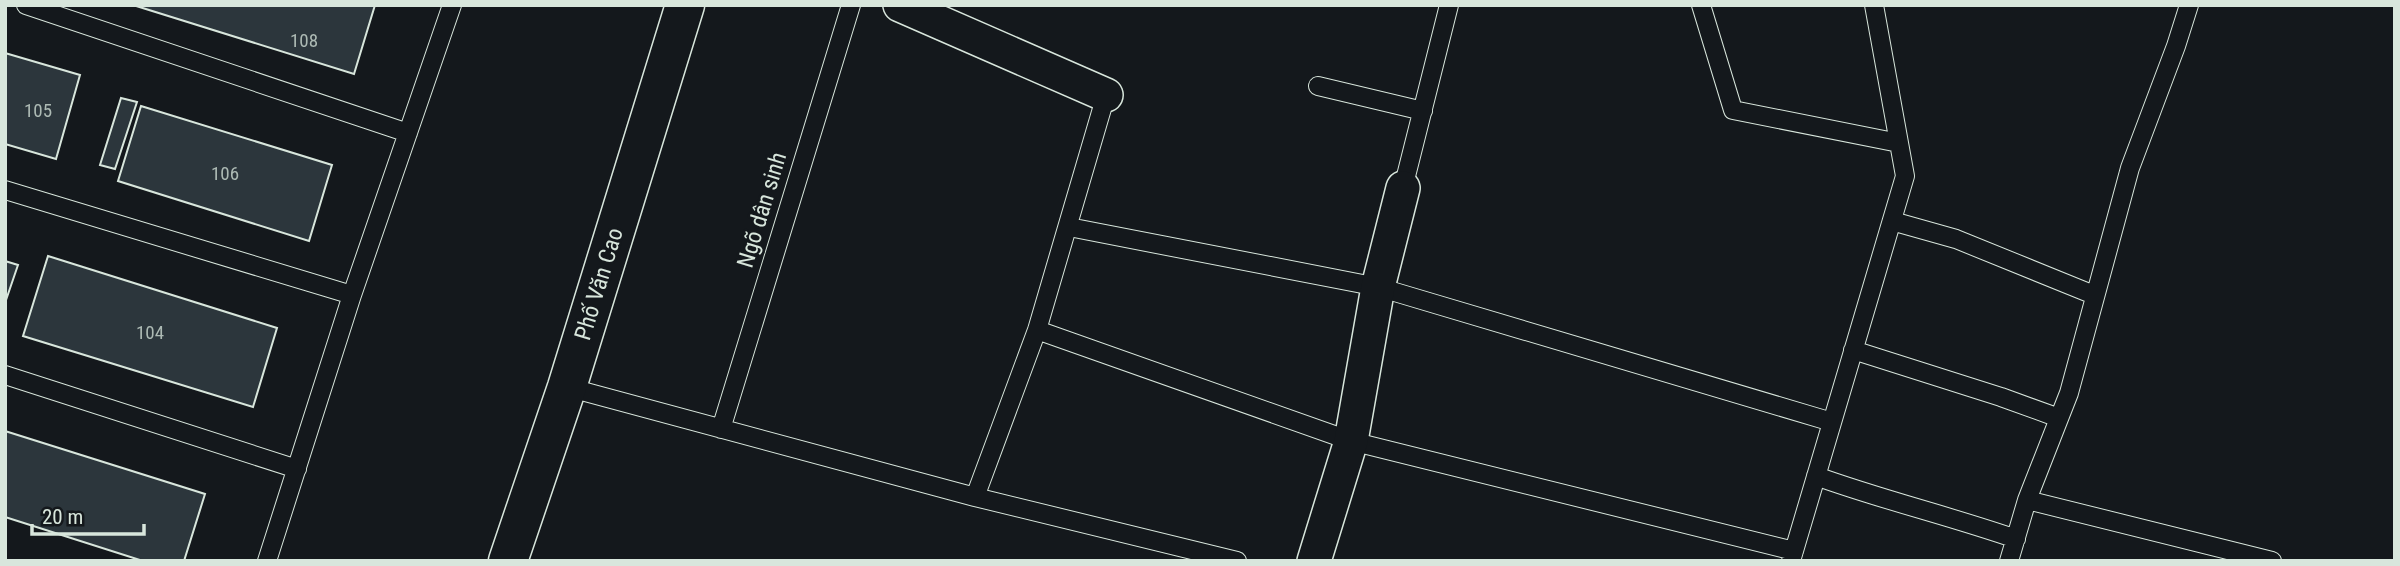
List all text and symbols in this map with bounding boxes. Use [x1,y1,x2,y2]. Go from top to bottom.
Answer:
house number: 108 [290,29,318,52]
house number: 105 [24,99,52,122]
street label: Ngõ dân sinh [732,149,792,271]
house number: 106 [211,162,239,185]
street label: Phố Văn Cao [569,225,629,343]
house number: 104 [136,321,164,344]
scale bar [32,492,144,536]
text: 20 m [42,505,83,529]

